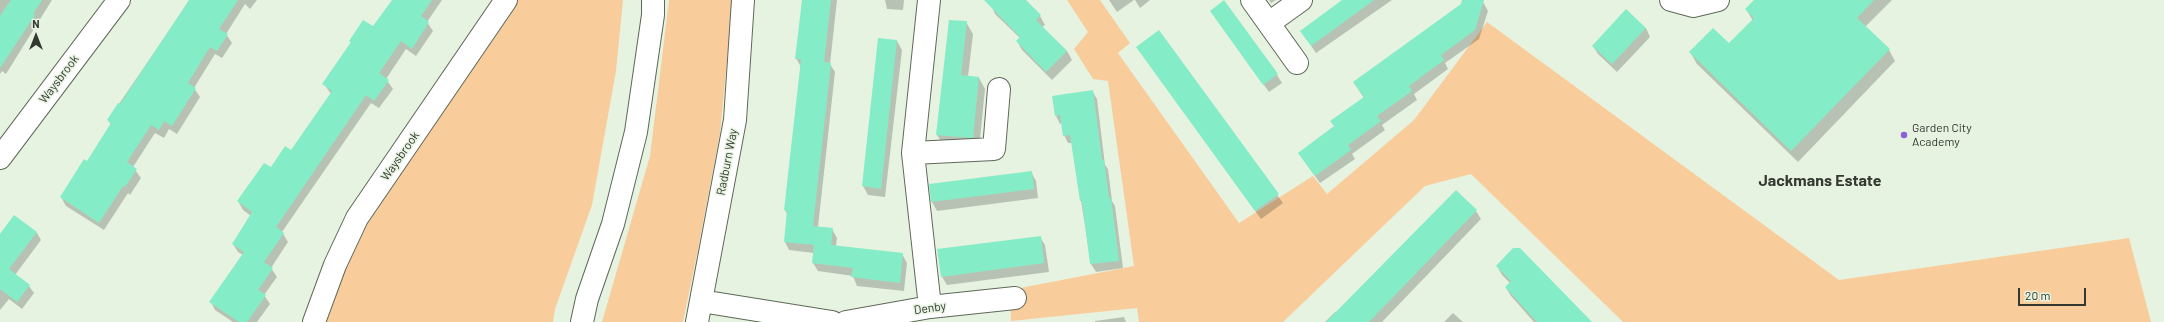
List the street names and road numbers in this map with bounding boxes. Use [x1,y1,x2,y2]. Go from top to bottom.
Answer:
street label: Waysbrook [36,52,82,106]
street label: Radburn Way [713,127,741,197]
street label: Waysbrook [378,129,422,183]
street label: Denby [913,299,947,317]

